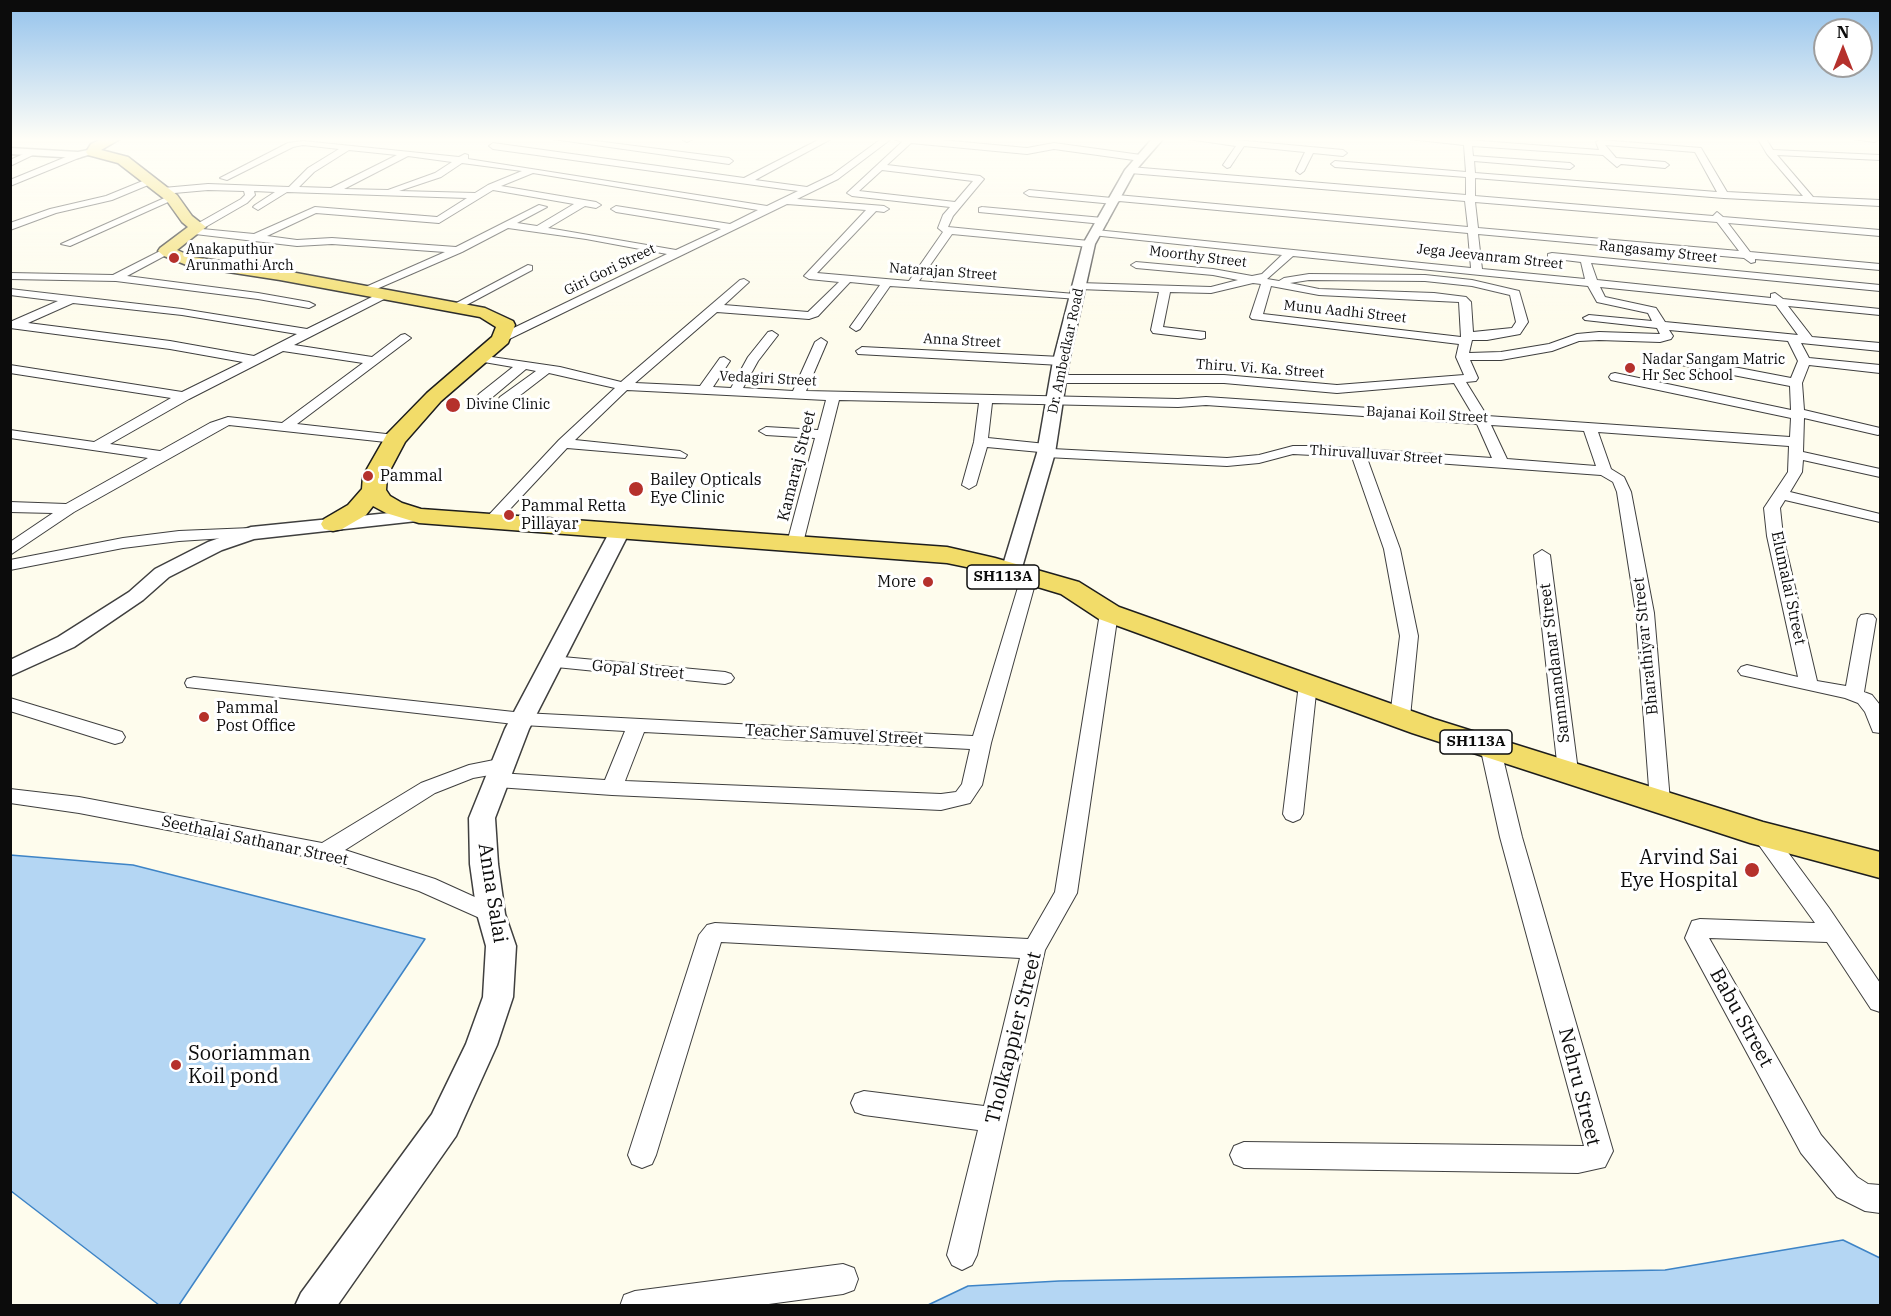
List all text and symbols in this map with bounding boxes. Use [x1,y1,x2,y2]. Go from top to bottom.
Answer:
north arrow [1813,18,1873,78]
text: N [1837,22,1849,42]
street label: Rangasamy Street [1598,237,1718,267]
street label: Giri Gori Street [562,241,658,299]
street label: Jega Jeevanram Street [1416,241,1564,273]
place label: Anakaputhur Arunmathi Arch [186,242,294,274]
street label: Moorthy Street [1148,243,1248,271]
marker: Anakaputhur Arunmathi Arch [167,251,181,265]
street label: Natarajan Street [888,260,998,284]
street label: Dr. Ambedkar Road [1044,287,1088,415]
street label: Munu Aadhi Street [1283,297,1407,327]
street label: Anna Street [923,331,1001,351]
place label: Nadar Sangam Matric Hr Sec School [1642,352,1785,384]
street label: Thiru. Vi. Ka. Street [1195,356,1325,382]
marker: Nadar Sangam Matric Hr Sec School [1623,361,1637,375]
street label: Vedagiri Street [719,368,817,390]
marker: Divine Clinic [444,396,462,414]
place label: Divine Clinic [466,397,550,413]
street label: Bajanai Koil Street [1366,403,1488,427]
street label: Kamaraj Street [774,409,820,523]
street label: Thiruvalluvar Street [1309,442,1443,468]
place label: Pammal [380,466,443,486]
marker: Pammal [361,469,375,483]
place label: Bailey Opticals Eye Clinic [650,470,762,508]
marker: Bailey Opticals Eye Clinic [627,480,645,498]
place label: Pammal Retta Pillayar [521,496,626,534]
marker: Pammal Retta Pillayar [502,508,516,522]
street label: Elumalai Street [1767,529,1809,647]
road number: SH113A [967,565,1039,589]
place label: More [877,572,916,592]
marker: More [921,575,935,589]
street label: Bharathiyar Street [1629,576,1663,716]
street label: Sammandanar Street [1536,582,1574,744]
street label: Gopal Street [591,656,685,684]
place label: Pammal Post Office [216,698,295,736]
marker: Pammal Post Office [197,710,211,724]
street label: Teacher Samuvel Street [744,721,924,749]
road number: SH113A [1440,730,1512,754]
street label: Seethalai Sathanar Street [160,812,350,870]
street label: Anna Salai [472,841,512,945]
place label: Arvind Sai Eye Hospital [1620,846,1738,893]
marker: Arvind Sai Eye Hospital [1743,861,1761,879]
street label: Tholkappier Street [981,949,1047,1127]
street label: Babu Street [1704,964,1778,1072]
street label: Nehru Street [1553,1025,1605,1149]
place label: Sooriamman Koil pond [188,1042,310,1089]
marker: Sooriamman Koil pond [169,1058,183,1072]

